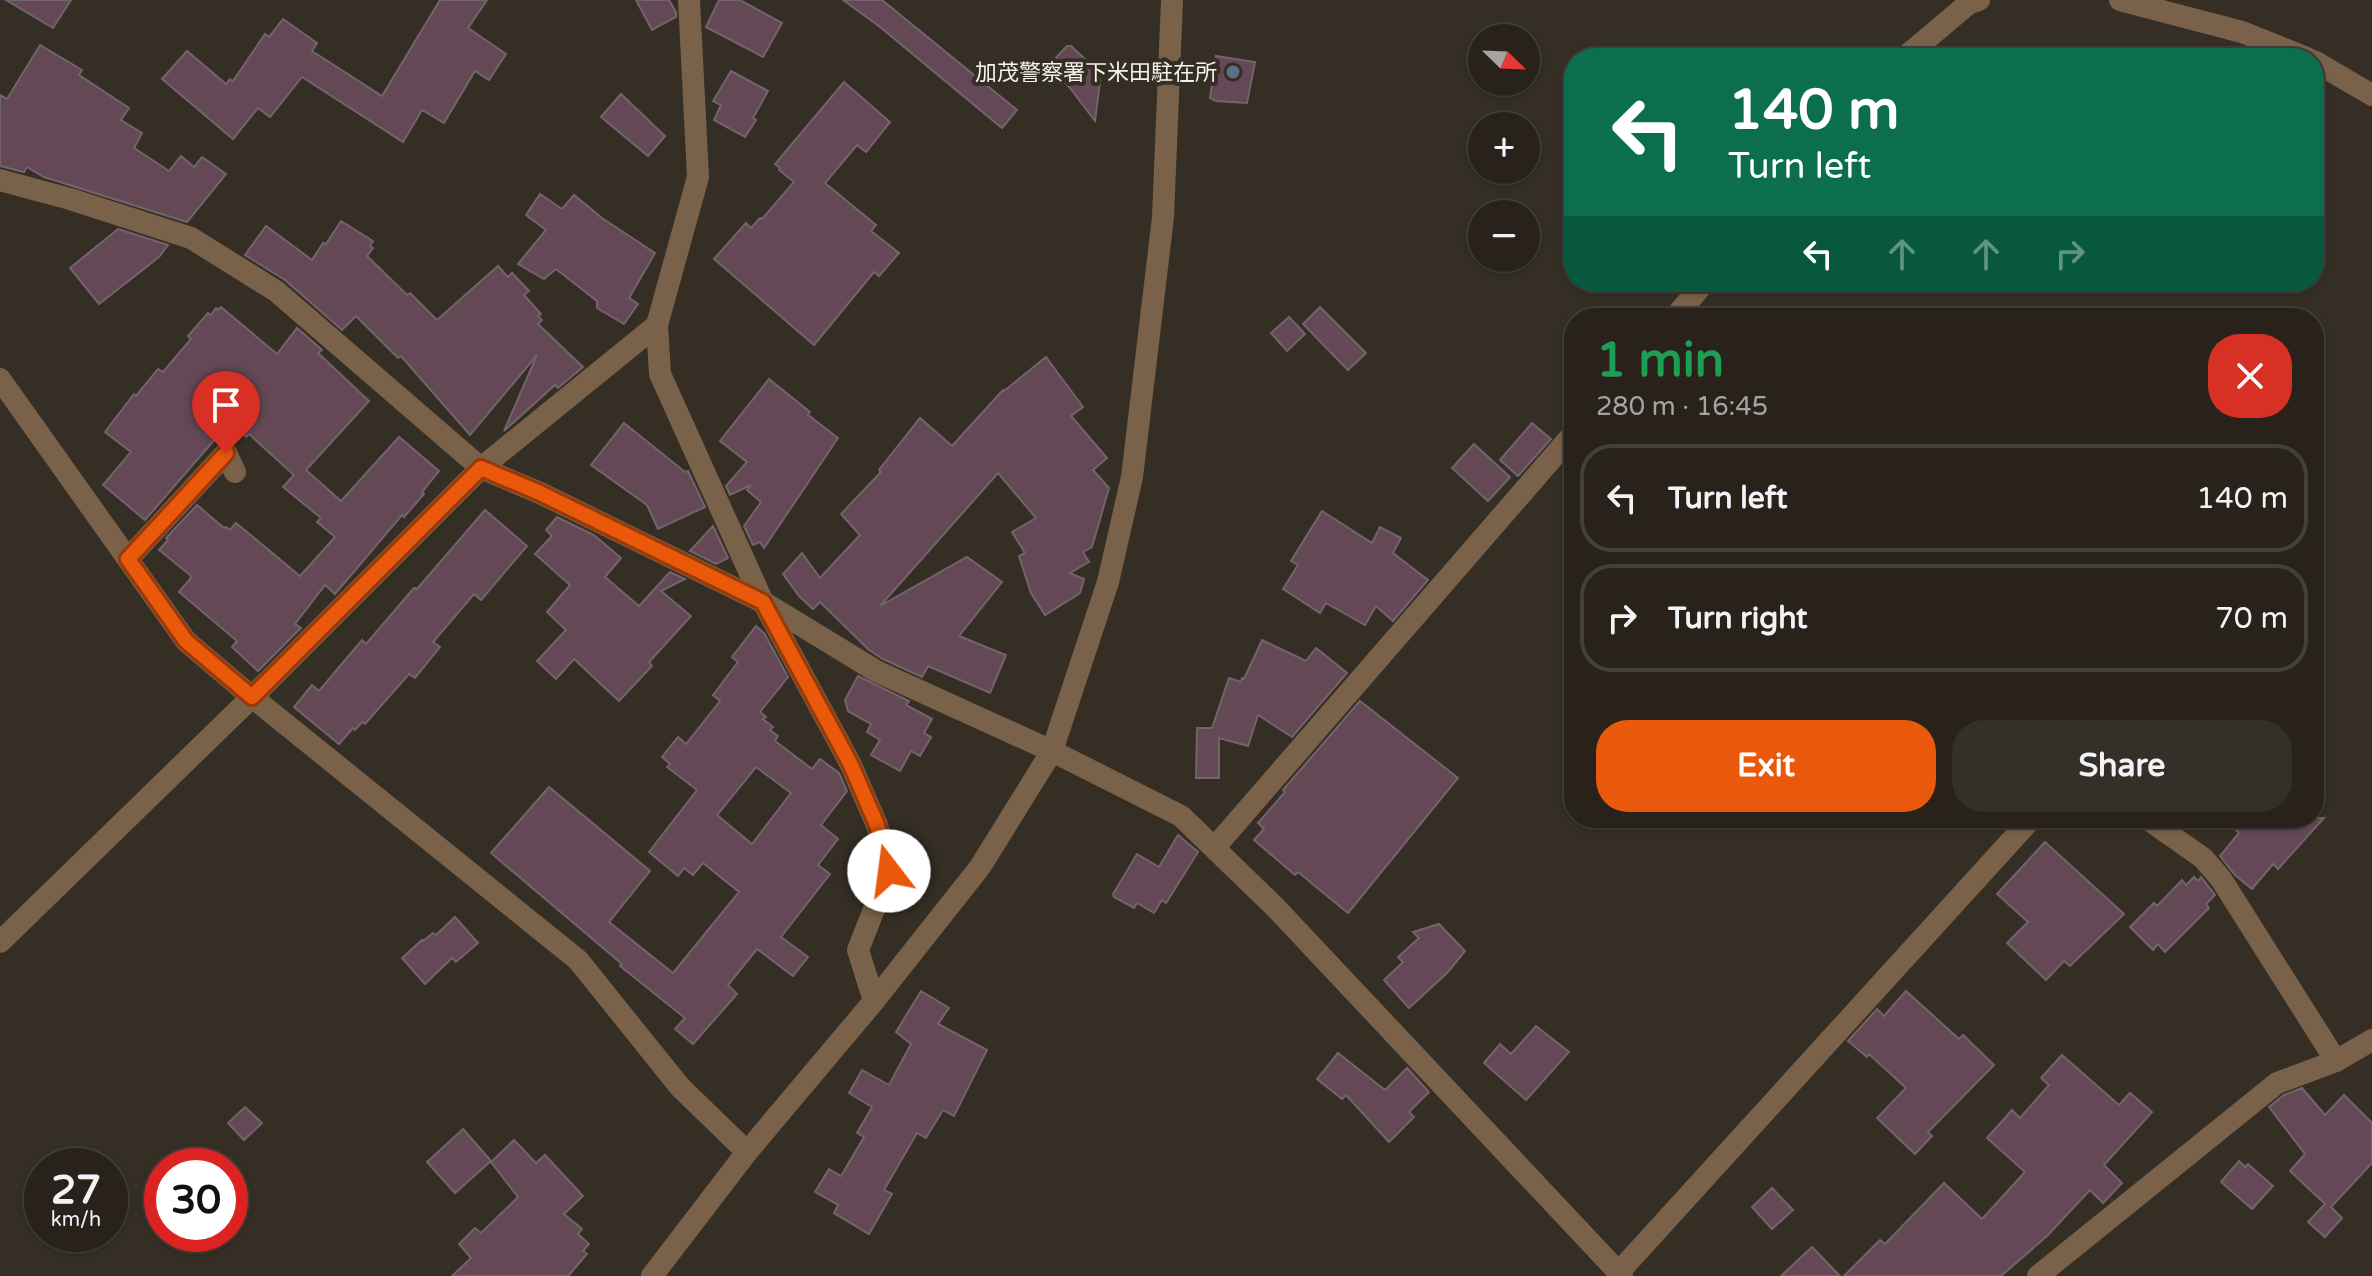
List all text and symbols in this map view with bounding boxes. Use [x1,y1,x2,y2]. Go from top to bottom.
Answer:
north arrow [1468,24,1540,96]
map controls [1468,24,1540,272]
place label: 加茂警察署下米田駐在所 [975,60,1217,86]
marker: 加茂警察署下米田駐在所 [1224,63,1242,81]
text: 140 m [1728,77,1899,144]
icon: left [1596,80,1700,184]
button: + [1468,112,1540,184]
text: Turn left [1728,145,1871,188]
button: − [1468,200,1540,272]
icon: left [1796,232,1840,276]
icon: ahead [1880,232,1924,276]
icon: ahead [1964,232,2008,276]
icon: right [2048,232,2092,276]
text: 1 min [1596,332,1724,390]
button: close [2208,334,2292,418]
pin [192,371,260,453]
icon: arrive [204,383,248,427]
text: 280 m · 16:45 [1596,391,1768,422]
icon: left [1600,476,1644,520]
text: Turn left [1668,480,1787,517]
text: 140 m [2196,480,2288,517]
icon: right [1600,596,1644,640]
text: Turn right [1668,600,1808,637]
text: 70 m [2215,600,2288,637]
button: Exit [1596,720,1936,812]
button: Share [1952,720,2292,812]
position arrow [847,829,931,913]
speed limit sign: 30 [144,1148,248,1252]
text: 27 [51,1166,101,1214]
text: km/h [51,1208,101,1232]

